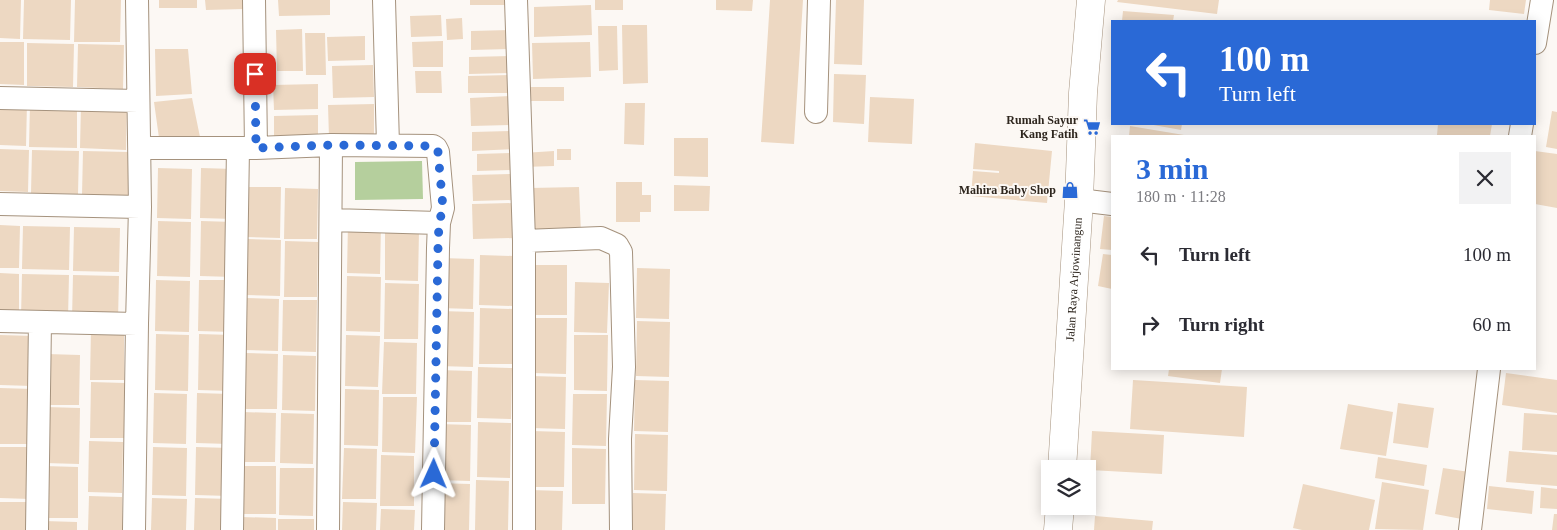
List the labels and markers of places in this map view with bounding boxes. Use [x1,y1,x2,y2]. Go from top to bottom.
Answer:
pin [234,53,276,95]
place label: Rumah Sayur Kang Fatih [1006,113,1079,141]
supermarket icon: Rumah Sayur Kang Fatih [1082,117,1102,137]
shop icon: Mahira Baby Shop [1060,180,1080,200]
place label: Mahira Baby Shop [959,183,1056,197]

